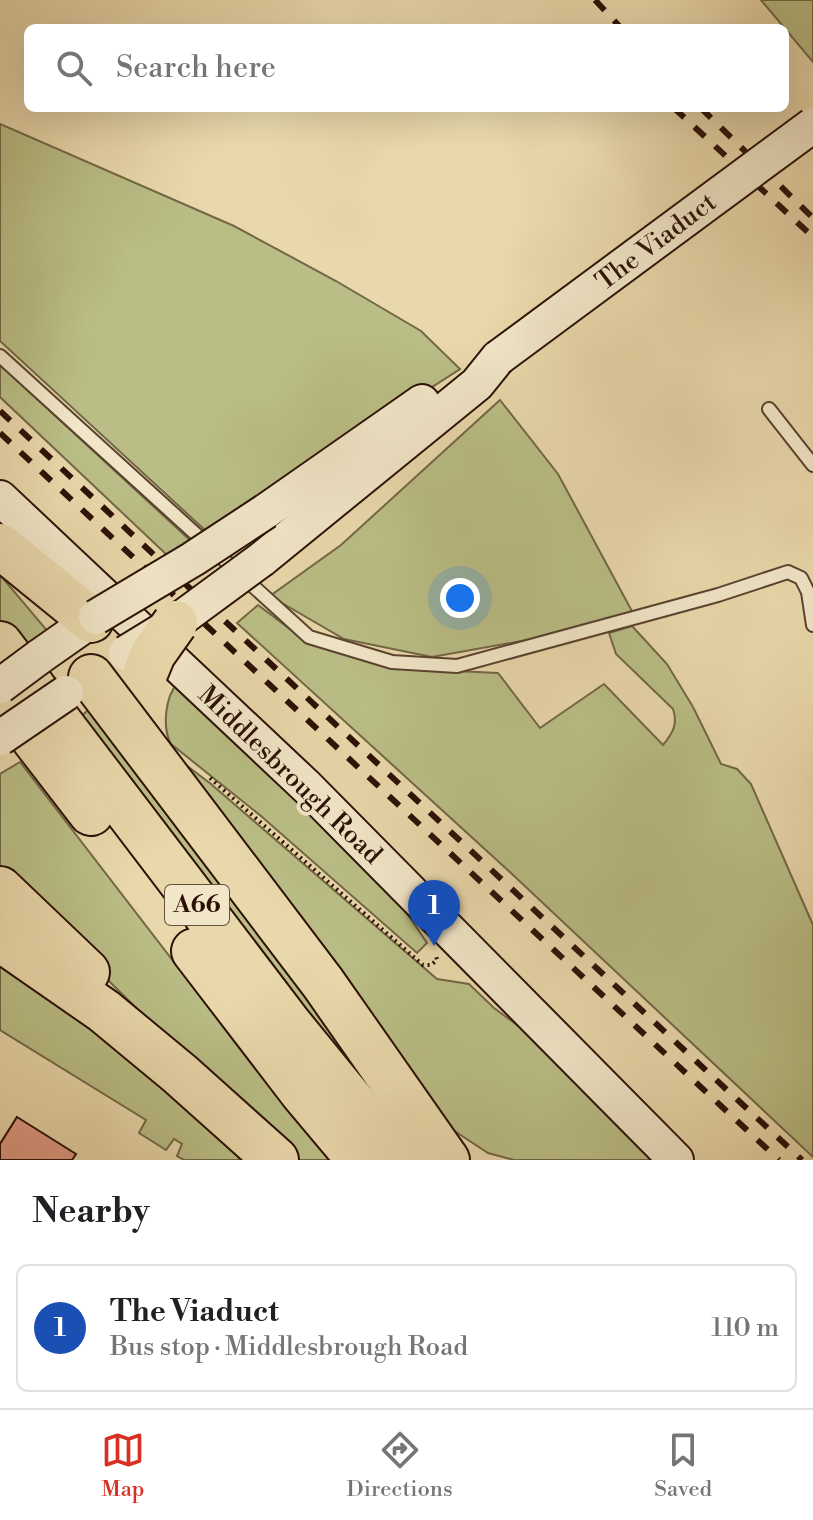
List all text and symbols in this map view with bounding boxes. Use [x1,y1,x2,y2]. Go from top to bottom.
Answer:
search box [24,24,789,112]
icon: search [52,46,96,90]
text: Search here [116,49,276,87]
street label: The Viaduct [589,186,723,298]
your location [440,578,480,618]
street label: Middlesbrough Road [191,679,389,871]
pin: 1 [408,880,460,946]
road number: A66 [165,885,229,925]
text: Nearby [32,1191,150,1233]
text: The Viaduct [110,1293,279,1331]
text: 1 [54,1312,66,1344]
text: 110 m [711,1312,779,1344]
text: Bus stop · Middlesbrough Road [110,1331,468,1363]
tab: Map [101,1428,145,1503]
tab: Directions [347,1428,453,1503]
tab: Saved [654,1428,712,1503]

